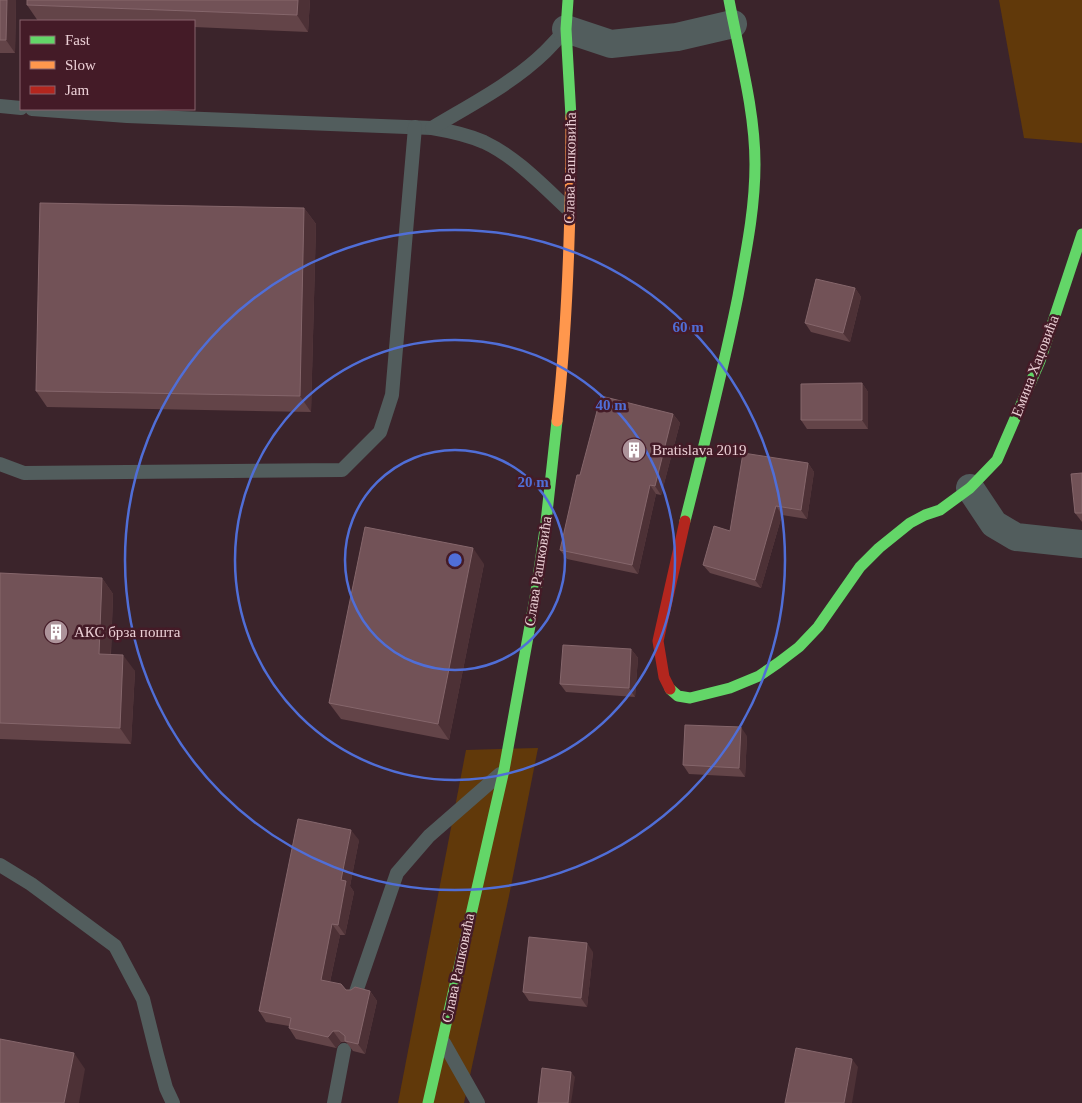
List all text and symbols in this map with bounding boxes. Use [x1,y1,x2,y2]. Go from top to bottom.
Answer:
legend [20,20,195,110]
text: Fast [65,32,91,48]
text: Slow [65,57,96,73]
text: Jam [65,82,89,98]
street label: Слава Рашковића [561,112,579,224]
street label: Емина Хаџовића [1008,313,1062,419]
text: 60 m [672,319,704,335]
text: 40 m [595,397,627,413]
building icon: Bratislava 2019 [621,437,647,463]
place label: Bratislava 2019 [652,442,747,458]
text: 20 m [517,474,549,490]
street label: Слава Рашковића [521,514,555,627]
centre of rings [446,551,464,569]
building icon: АКС брза пошта [43,619,69,645]
place label: АКС брза пошта [74,624,181,640]
street label: Слава Рашковића [439,912,477,1024]

